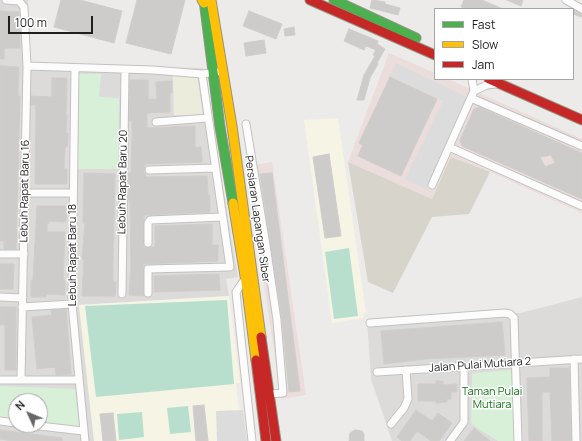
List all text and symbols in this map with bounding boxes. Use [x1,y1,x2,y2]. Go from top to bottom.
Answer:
scale bar [10,8,95,34]
legend [434,8,574,80]
text: 100 m [15,14,47,31]
text: Fast [472,16,496,33]
text: Slow [472,36,498,53]
text: Jam [472,56,494,73]
street label: Lebuh Rapat Baru 20 [115,130,131,234]
street label: Lebuh Rapat Baru 16 [18,140,32,242]
street label: Persiaran Lapangan Siber [242,155,272,283]
street label: Lebuh Rapat Baru 18 [66,204,80,306]
street label: Jalan Pulai Mutiara 2 [428,355,532,375]
park label: Taman Pulai Mutiara [462,385,522,411]
north arrow [8,393,48,433]
text: N [12,397,28,413]

